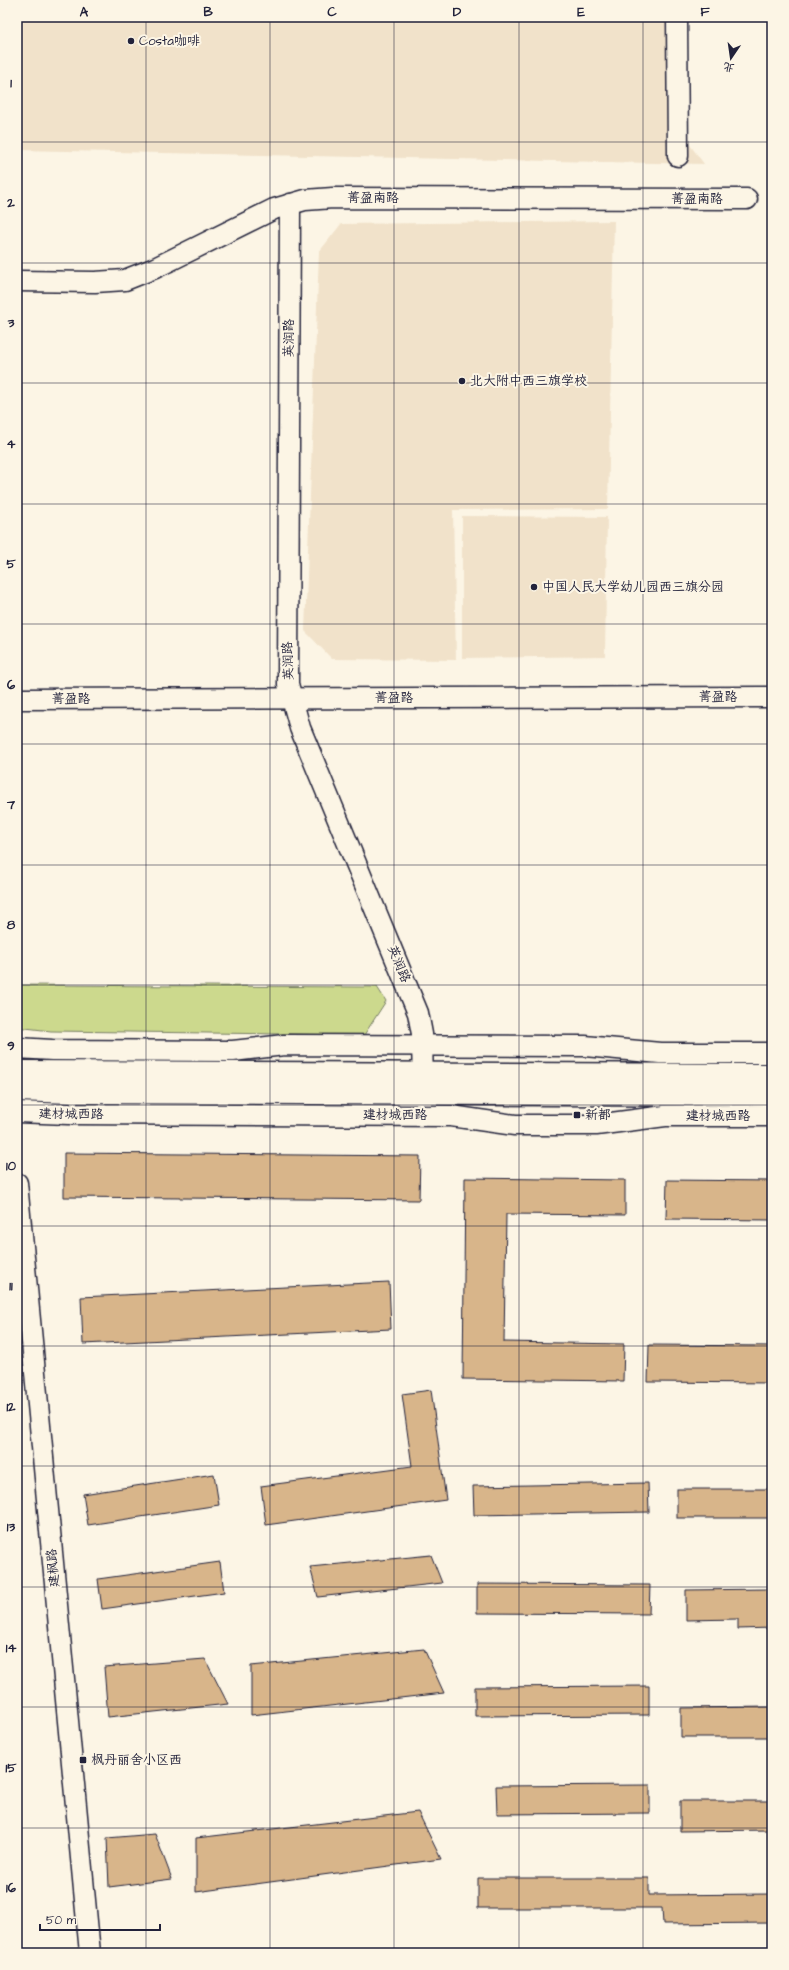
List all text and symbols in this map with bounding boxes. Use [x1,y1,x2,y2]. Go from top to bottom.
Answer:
text: A [80,3,89,21]
text: B [203,3,213,21]
text: C [327,3,337,21]
text: D [453,3,462,21]
text: E [577,3,585,21]
text: F [700,3,710,21]
place label: Costa咖啡 [139,32,200,50]
marker: Costa咖啡 [126,36,136,46]
north arrow [711,38,751,78]
text: 北 [722,59,736,76]
text: 1 [10,74,12,92]
street label: 菁盈南路 [347,189,399,207]
street label: 菁盈南路 [671,190,723,208]
text: 2 [6,194,15,212]
text: 3 [7,314,15,332]
street label: 英润路 [280,318,298,358]
place label: 北大附中西三旗学校 [470,372,587,390]
marker: 北大附中西三旗学校 [457,376,467,386]
text: 4 [7,435,16,453]
text: 5 [6,555,16,573]
place label: 中国人民大学幼儿园西三旗分园 [542,578,724,596]
marker: 中国人民大学幼儿园西三旗分园 [529,582,539,592]
street label: 英润路 [278,641,298,681]
text: 6 [7,676,16,694]
street label: 菁盈路 [698,688,738,706]
street label: 菁盈路 [374,689,414,707]
street label: 菁盈路 [51,690,91,708]
text: 7 [6,796,16,814]
text: 8 [7,916,16,934]
street label: 英润路 [383,943,415,985]
text: 9 [7,1037,15,1055]
street label: 建材城西路 [38,1104,104,1124]
street label: 建材城西路 [362,1106,428,1124]
place label: 新都 [585,1106,611,1124]
street label: 建材城西路 [685,1107,751,1125]
marker: 新都 [572,1110,582,1120]
text: 10 [6,1157,17,1175]
text: 11 [9,1277,13,1295]
text: 12 [6,1398,16,1416]
text: 13 [7,1518,16,1536]
street label: 建枫路 [42,1548,64,1588]
text: 14 [6,1639,16,1657]
place label: 枫丹丽舍小区西 [91,1751,182,1769]
marker: 枫丹丽舍小区西 [78,1755,88,1765]
text: 15 [6,1759,17,1777]
text: 16 [6,1879,17,1897]
scale bar [40,1906,160,1932]
text: 50 m [46,1912,77,1929]

